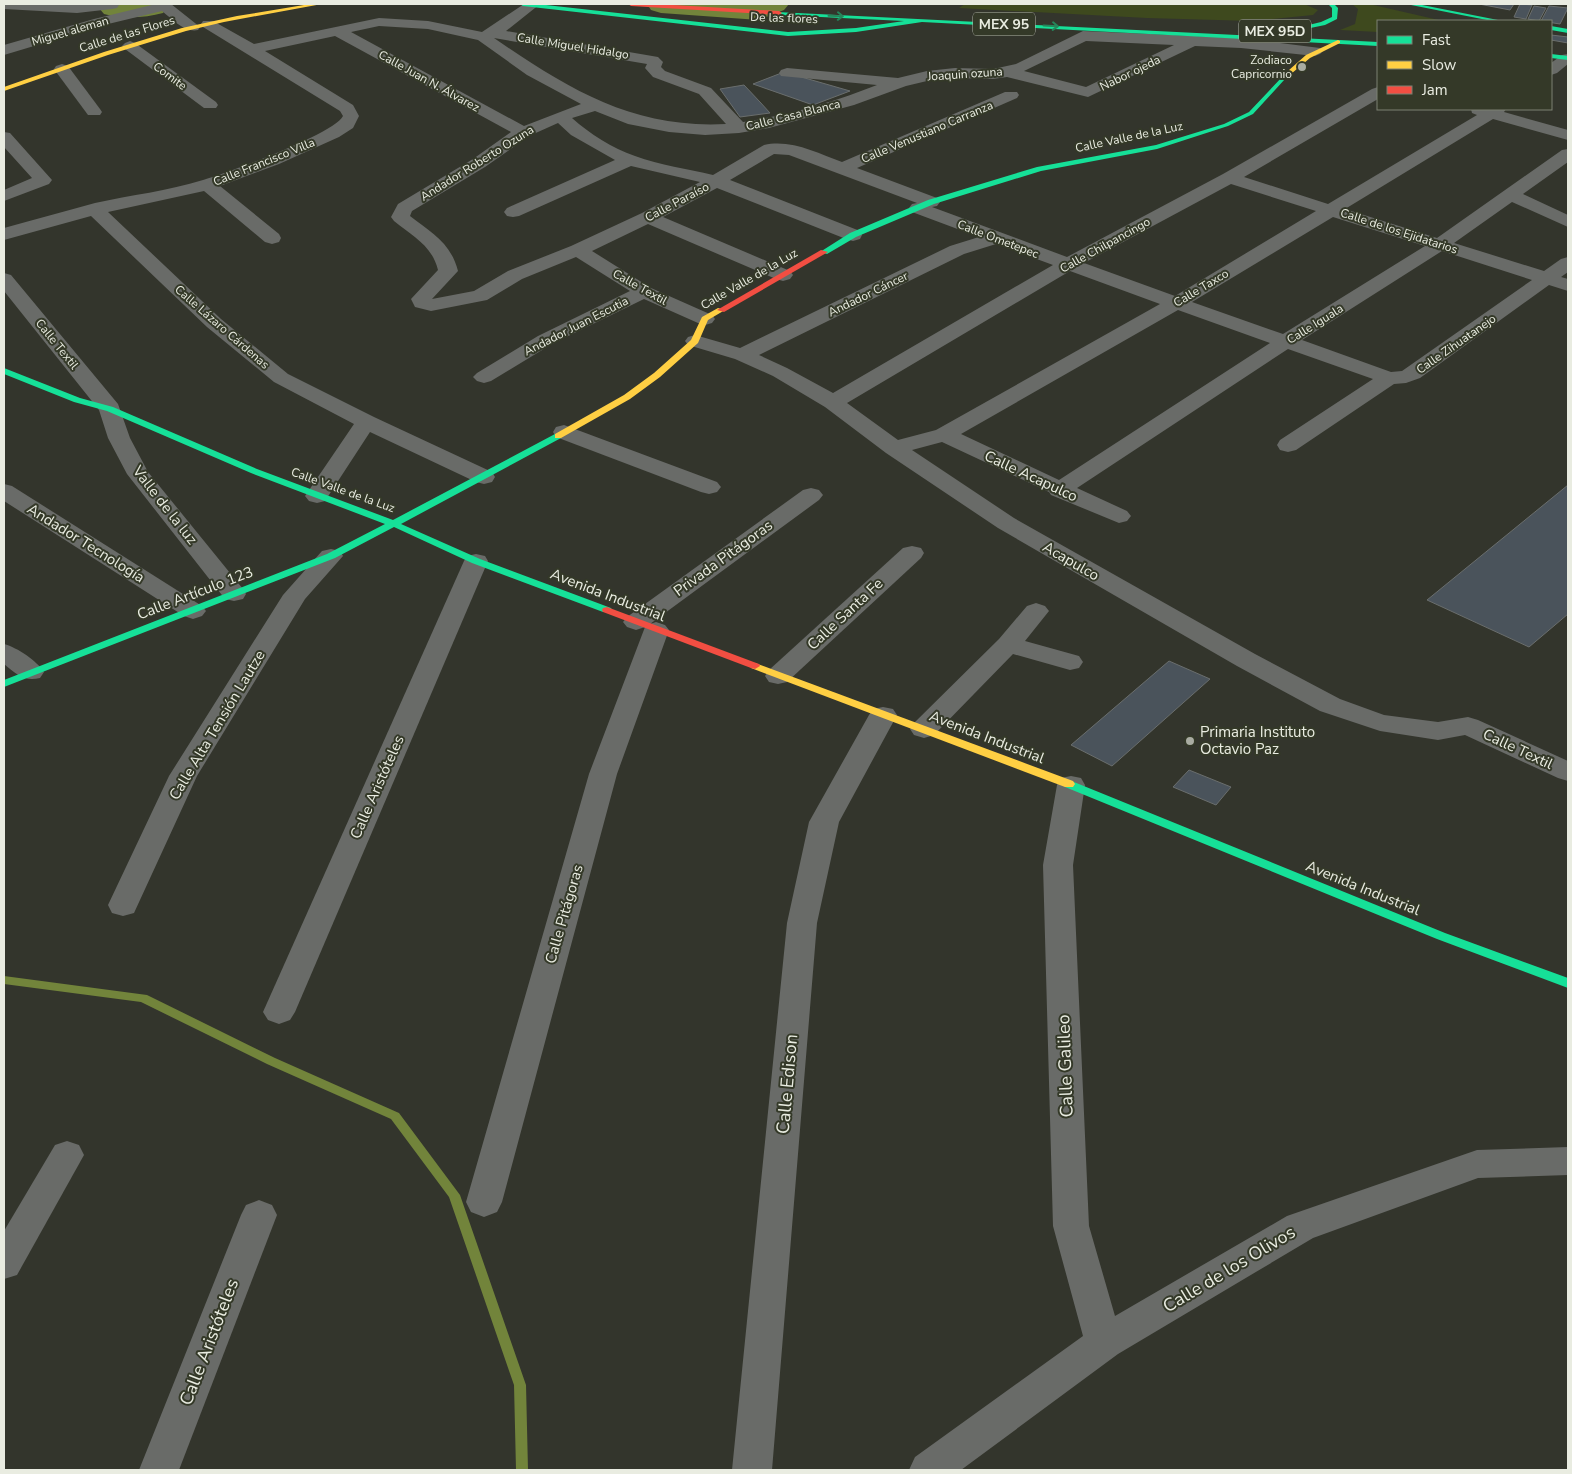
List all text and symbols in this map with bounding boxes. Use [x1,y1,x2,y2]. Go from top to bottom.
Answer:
street label: De las flores [750,9,818,27]
one-way arrow [828,11,844,20]
street label: Miguel aleman [30,12,110,50]
street label: Calle de las Flores [77,12,177,56]
road number: MEX 95 [973,12,1035,36]
road number: MEX 95D [1239,20,1311,42]
legend [1377,20,1552,110]
one-way arrow [1043,22,1059,31]
street label: Calle Miguel Hidalgo [516,29,630,63]
text: Fast [1422,30,1451,50]
street label: Calle Juan N. Álvarez [376,47,483,116]
street label: Nabor ojeda [1097,51,1163,95]
place label: Zodiaco Capricornio [1231,52,1292,82]
text: Slow [1422,55,1457,75]
street label: Comite [150,58,190,94]
marker: Zodiaco Capricornio [1296,61,1308,73]
street label: Joaquin ozuna [926,63,1003,85]
text: Jam [1421,80,1448,100]
street label: Calle Casa Blanca [744,96,842,134]
street label: Calle Venustiano Carranza [859,97,995,167]
street label: Calle Valle de la Luz [1074,118,1185,156]
street label: Andador Roberto Ozuna [417,121,537,205]
street label: Calle Francisco Villa [211,134,317,190]
street label: Calle Paraíso [642,178,712,226]
street label: Calle de los Ejidatarios [1338,204,1460,258]
street label: Calle Chilpancingo [1057,213,1153,276]
street label: Calle Ometepec [955,216,1041,262]
street label: Calle Valle de la Luz [698,245,801,313]
street label: Calle Textil [610,265,671,309]
street label: Calle Taxco [1170,265,1232,311]
street label: Andador Cáncer [825,267,911,320]
street label: Calle Lázaro Cárdenas [171,282,273,373]
street label: Andador Juan Escutia [521,293,631,359]
street label: Calle Iguala [1284,300,1346,348]
street label: Calle Zihuatanejo [1413,310,1499,377]
street label: Calle Textil [32,316,82,373]
street label: Calle Acapulco [981,446,1081,506]
street label: Valle de la luz [127,461,202,549]
street label: Calle Valle de la Luz [289,464,398,516]
street label: Andador Tecnología [23,499,149,587]
street label: Privada Pitágoras [669,515,777,601]
street label: Acapulco [1039,537,1103,585]
street label: Calle Artículo 123 [134,562,256,624]
street label: Avenida Industrial [548,564,669,626]
street label: Calle Santa Fe [803,574,887,654]
street label: Calle Alta Tensión Lautze [164,647,270,803]
street label: Avenida Industrial [927,706,1048,768]
place label: Primaria Instituto Octavio Paz [1200,722,1315,759]
street label: Calle Textil [1480,724,1557,774]
street label: Calle Aristóteles [345,732,409,842]
marker: Primaria Instituto Octavio Paz [1184,735,1196,747]
street label: Avenida Industrial [1303,856,1424,920]
street label: Calle Pitágoras [540,862,588,966]
street label: Calle Galileo [1051,1014,1079,1118]
street label: Calle Edison [771,1033,803,1135]
street label: Calle de los Olivos [1158,1220,1300,1318]
street label: Calle Aristóteles [174,1275,244,1409]

